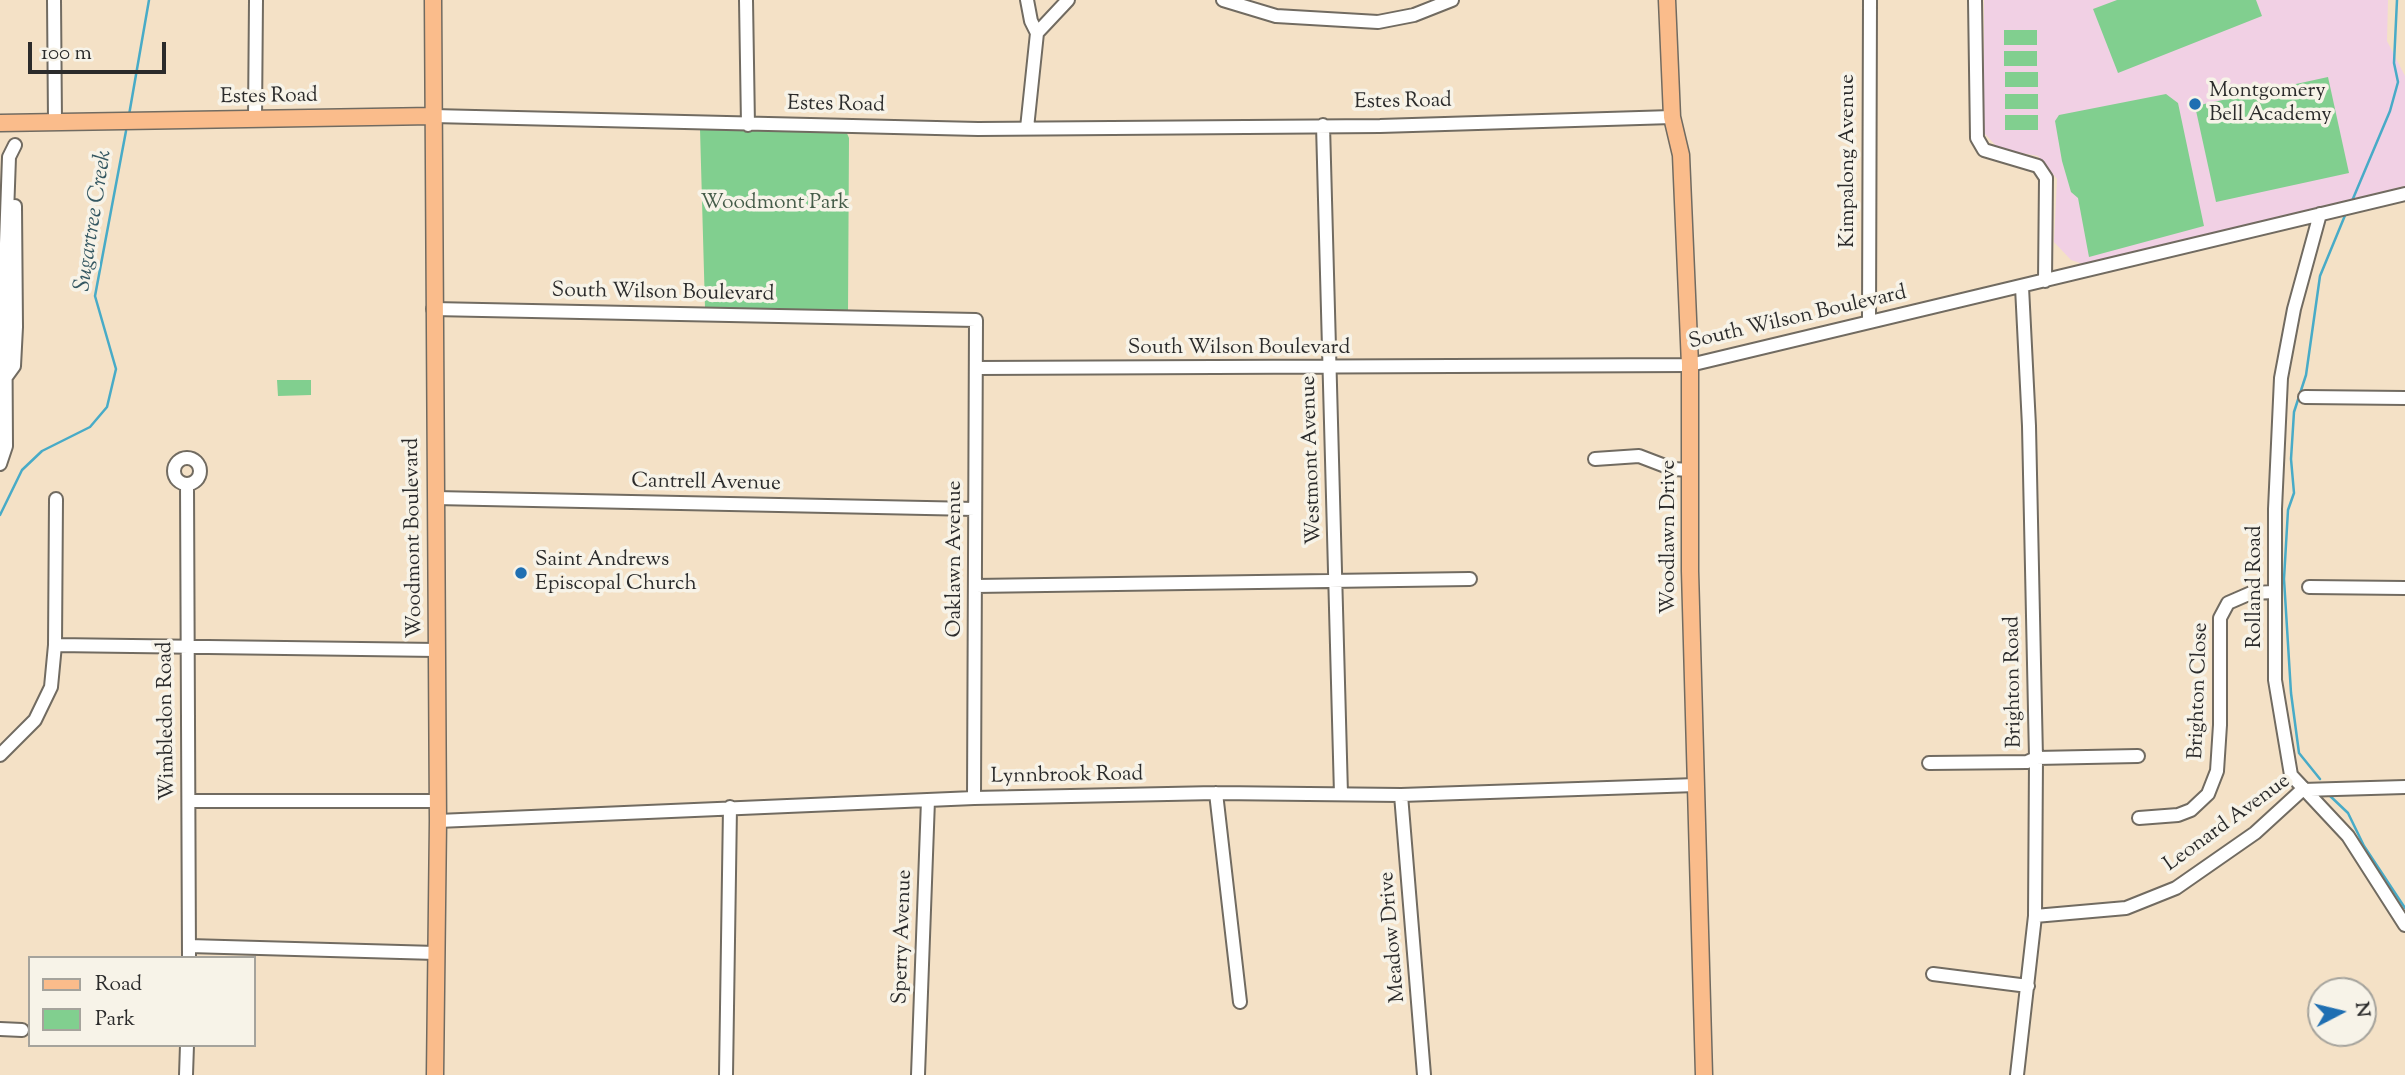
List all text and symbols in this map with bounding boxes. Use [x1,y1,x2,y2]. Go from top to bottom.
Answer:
scale bar [32,28,170,72]
text: 100 m [41,39,92,69]
street label: Kimpalong Avenue [1836,74,1862,248]
place label: Montgomery Bell Academy [2209,79,2332,129]
street label: Estes Road [220,85,318,111]
street label: Estes Road [1354,90,1452,116]
street label: Estes Road [787,93,885,119]
marker: Montgomery Bell Academy [2187,96,2203,112]
water label: Sugartree Creek [70,148,120,294]
park label: Woodmont Park [701,191,849,217]
street label: South Wilson Boulevard [551,279,775,309]
street label: South Wilson Boulevard [1687,282,1909,356]
street label: South Wilson Boulevard [1128,336,1350,362]
street label: Westmont Avenue [1297,375,1329,545]
street label: Woodmont Boulevard [401,437,429,639]
street label: Woodlawn Drive [1657,460,1683,614]
street label: Cantrell Avenue [631,470,781,498]
street label: Oaklawn Avenue [943,480,969,638]
street label: Rolland Road [2243,526,2269,648]
place label: Saint Andrews Episcopal Church [535,548,697,598]
marker: Saint Andrews Episcopal Church [513,565,529,581]
street label: Brighton Road [2001,616,2029,748]
street label: Brighton Close [2185,622,2215,760]
street label: Wimbledon Road [154,641,182,801]
street label: Lynnbrook Road [991,763,1143,791]
street label: Leonard Avenue [2160,770,2296,878]
street label: Sperry Avenue [889,869,919,1005]
street label: Meadow Drive [1376,870,1412,1004]
legend [28,956,256,1047]
text: Road [95,970,142,1000]
north arrow [2307,977,2377,1047]
text: N [2347,1000,2376,1019]
text: Park [95,1005,135,1035]

